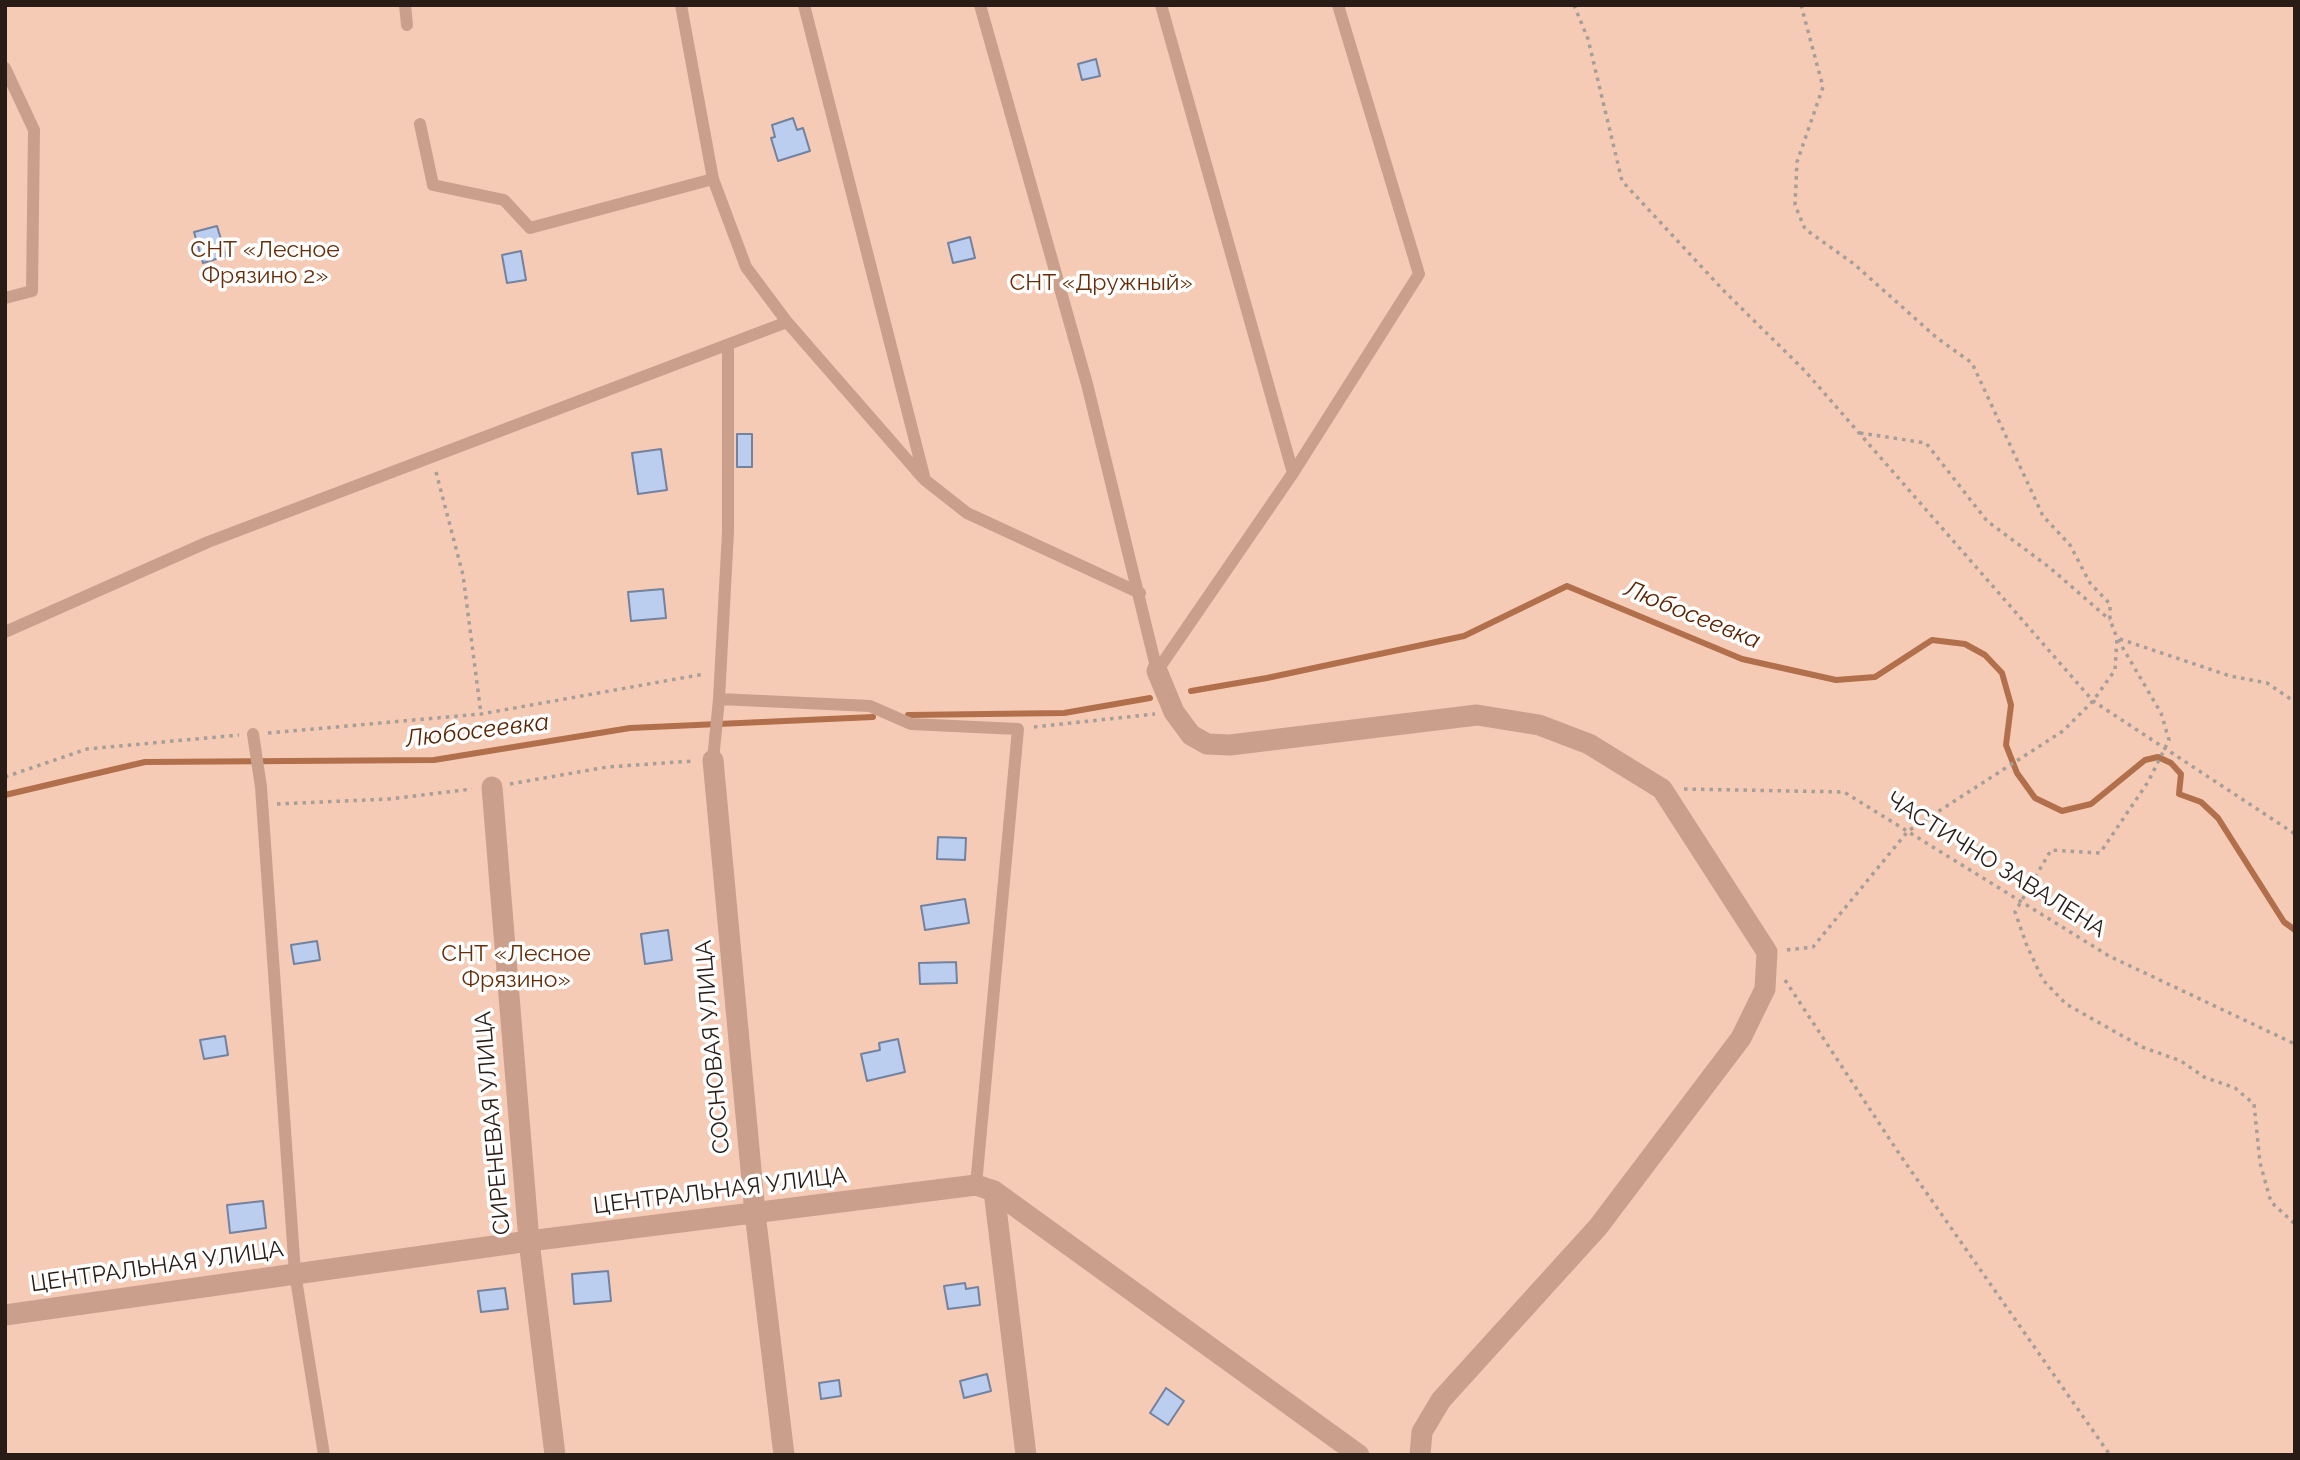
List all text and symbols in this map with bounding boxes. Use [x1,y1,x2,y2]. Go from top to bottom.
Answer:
park label: СНТ «Лесное Фрязино 2» [190,236,340,290]
park label: СНТ «Дружный» [1009,269,1193,297]
water label: Любосеевка [1619,575,1765,655]
water label: Любосеевка [403,708,551,754]
street label: ЧАСТИЧНО ЗАВАЛЕНА [1881,786,2111,944]
street label: СОСНОВАЯ УЛИЦА [690,939,736,1155]
park label: СНТ «Лесное Фрязино» [441,940,591,994]
street label: СИРЕНЕВАЯ УЛИЦА [469,1010,517,1236]
street label: ЦЕНТРАЛЬНАЯ УЛИЦА [592,1162,848,1220]
street label: ЦЕНТРАЛЬНАЯ УЛИЦА [29,1236,285,1298]

